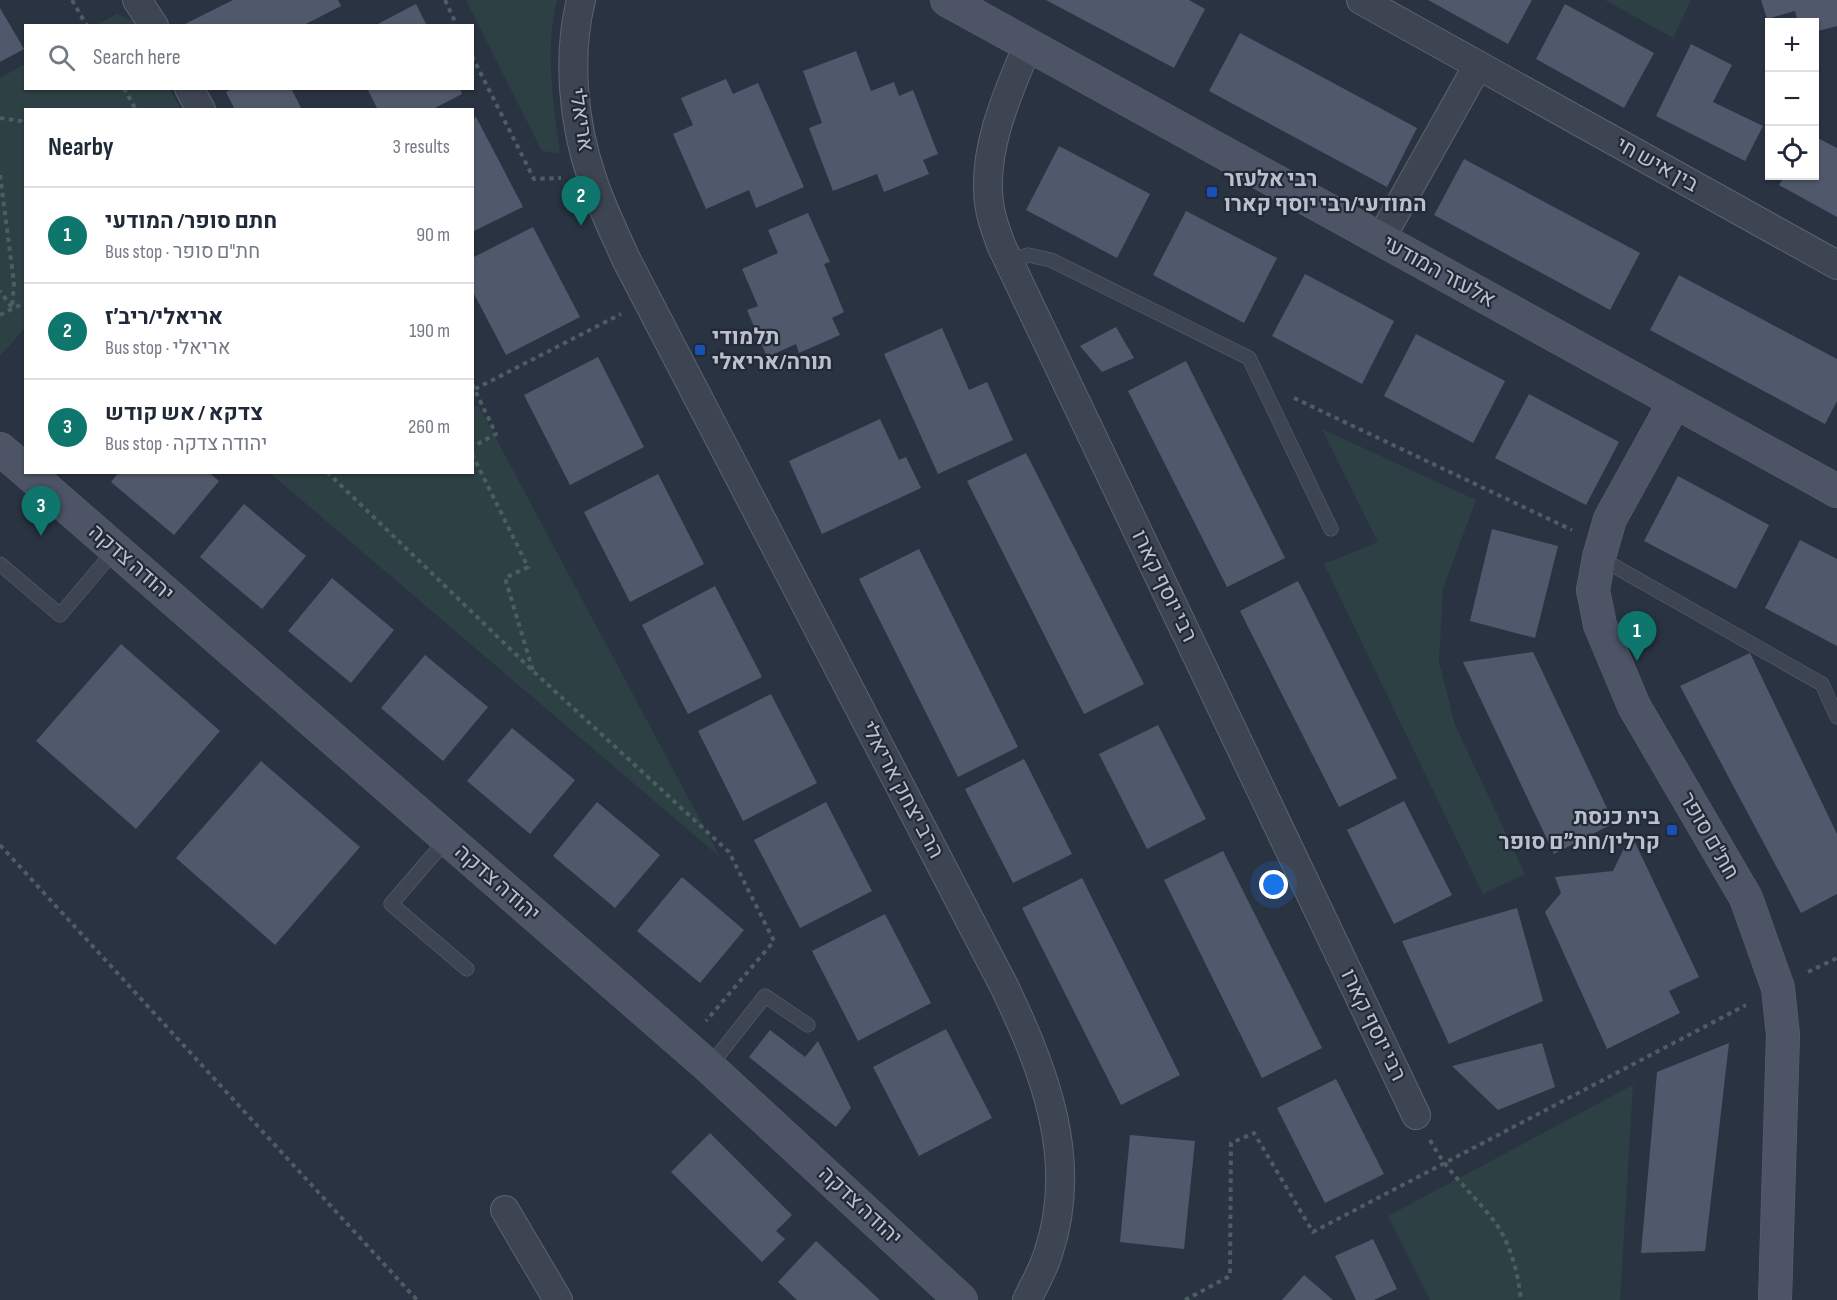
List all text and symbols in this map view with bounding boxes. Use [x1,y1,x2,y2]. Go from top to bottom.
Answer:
map controls [1765,18,1819,180]
button: + [1765,18,1819,72]
search box [24,24,474,90]
icon: search [45,41,78,74]
text: Search here [93,44,180,71]
button: − [1765,72,1819,126]
street label: אריאלי [563,86,599,154]
button: locate [1765,126,1819,180]
street label: בין איש חי [1611,131,1703,199]
text: Nearby [48,132,114,163]
text: 3 results [393,135,450,159]
place label: רבי אלעזר המודעי/רבי יוסף קארו [1224,166,1427,218]
pin: 2 [562,176,600,226]
marker: רבי אלעזר המודעי/רבי יוסף קארו [1205,185,1219,199]
text: חתם סופר/ המודעי [105,208,277,235]
text: 1 [64,223,71,247]
text: 90 m [416,223,450,247]
street label: אלעזר המודעי [1378,230,1500,314]
text: Bus stop · חת"ם סופר [105,240,260,264]
text: אריאלי/ריב׳ז [105,304,223,331]
text: 2 [63,319,72,343]
text: 190 m [409,319,450,343]
place label: תלמודי תורה/אריאלי [712,324,832,376]
text: Bus stop · אריאלי [105,336,231,360]
marker: תלמודי תורה/אריאלי [693,343,707,357]
text: צדקא / אש קודש [105,400,263,427]
text: 3 [63,415,72,439]
text: 260 m [408,415,450,439]
text: Bus stop · יהודה צדקה [105,432,267,456]
pin: 3 [22,486,60,536]
street label: יהודה צדקה [83,519,179,607]
street label: רבי יוסף קארו [1125,526,1203,646]
pin: 1 [1618,612,1656,661]
street label: הרב יצחק אריאלי [854,717,950,863]
street label: חת"ם סופר [1673,788,1745,884]
place label: בית כנסת קרלין/חת״ם סופר [1499,804,1660,856]
marker: בית כנסת קרלין/חת״ם סופר [1665,823,1679,837]
street label: יהודה צדקה [449,839,545,927]
your location [1259,870,1288,899]
street label: רבי יוסף קארו [1334,965,1412,1085]
street label: יהודה צדקה [813,1161,907,1251]

